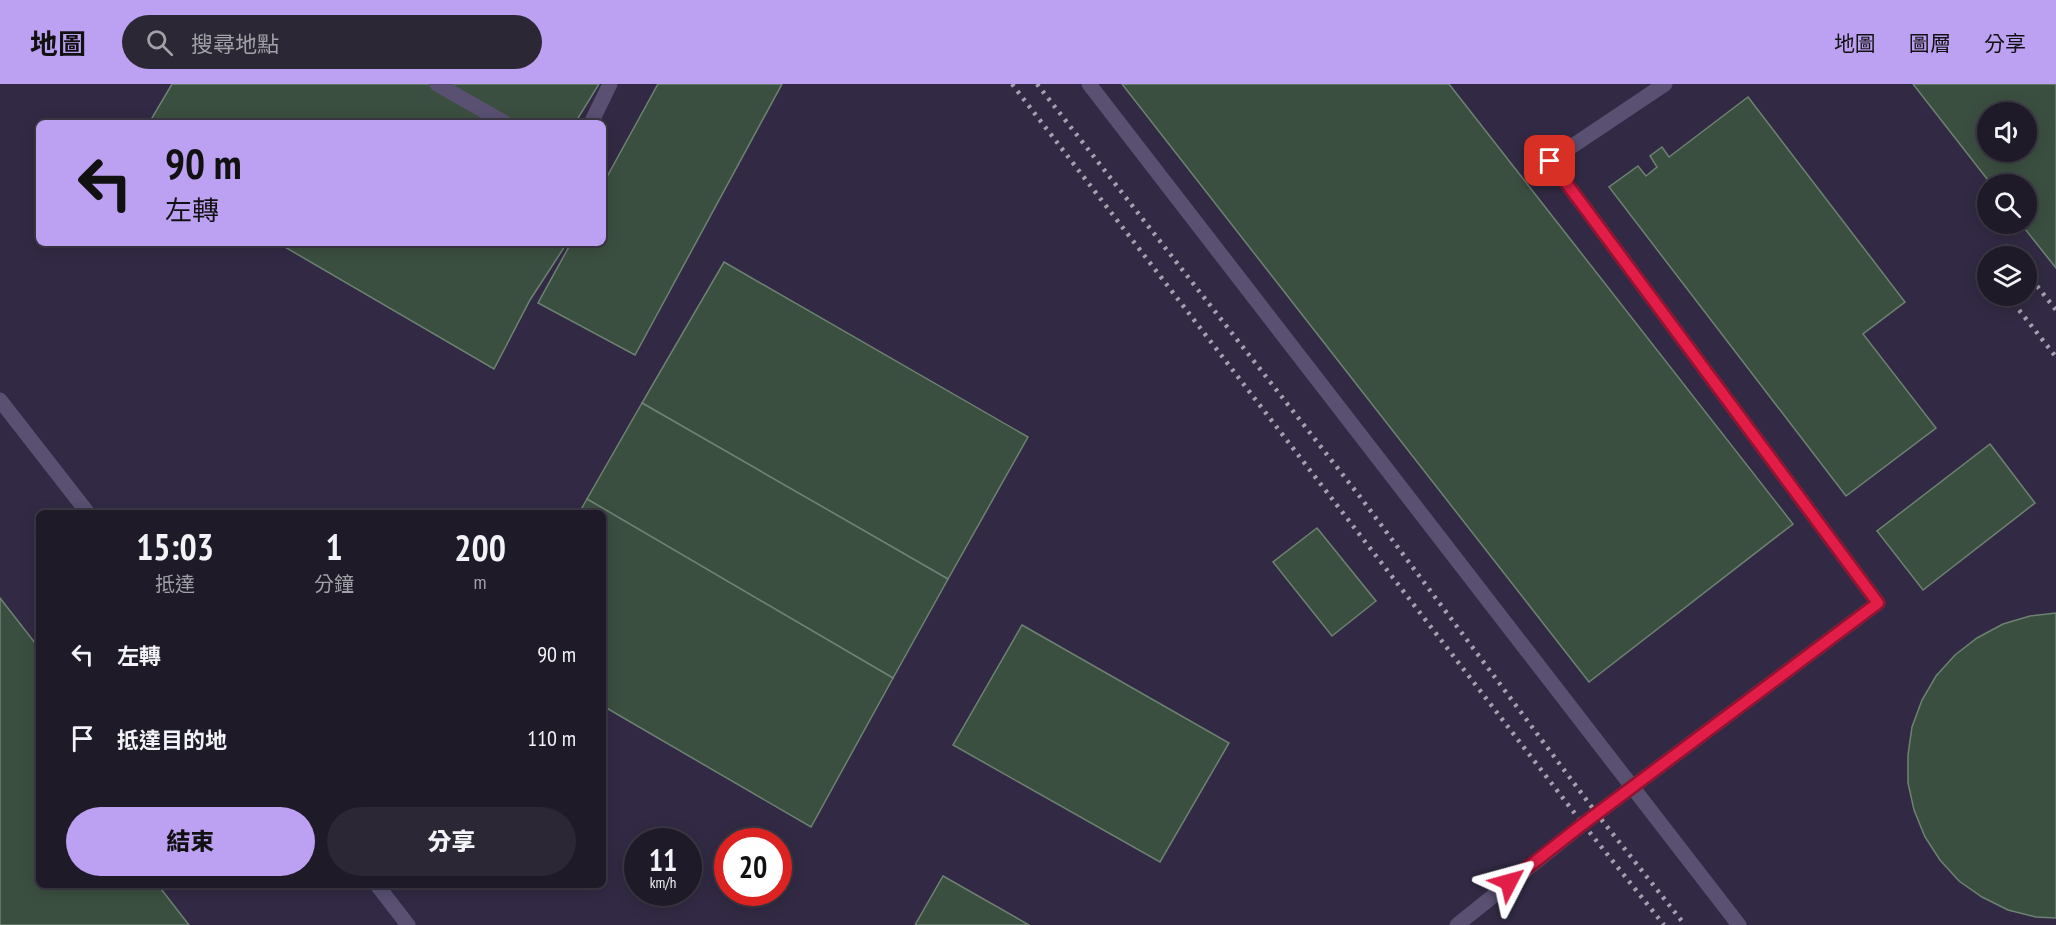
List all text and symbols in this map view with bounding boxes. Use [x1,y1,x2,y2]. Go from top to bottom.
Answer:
search box [122,15,542,69]
text: 地圖 [30,25,86,62]
icon: search [143,26,176,59]
text: 搜尋地點 [191,30,279,58]
text: 地圖 [1834,30,1876,57]
text: 圖層 [1909,30,1951,57]
text: 分享 [1984,30,2026,57]
map controls [1977,102,2037,306]
button: sound [1977,102,2037,162]
pin [1524,135,1575,186]
text: 90 m [165,136,242,191]
icon: left [66,144,144,222]
icon: arrive [1533,144,1566,177]
button: search [1977,174,2037,234]
text: 左轉 [165,193,219,227]
button: layers [1977,246,2037,306]
text: 15:03 [136,523,214,570]
text: 1 [326,523,343,570]
text: 200 [454,524,506,571]
text: m [474,569,487,595]
text: 抵達 [155,571,195,597]
text: 分鐘 [314,571,354,597]
icon: left [66,638,99,671]
text: 90 m [537,640,576,668]
text: 左轉 [117,642,161,670]
icon: arrive [66,722,99,755]
text: 110 m [527,724,576,752]
text: 抵達目的地 [117,726,227,754]
button: 結束 [66,807,315,876]
button: 分享 [327,807,576,876]
speed limit sign: 20 [714,828,792,906]
text: 11 [649,840,677,879]
position arrow [1477,850,1541,914]
text: km/h [650,873,676,892]

